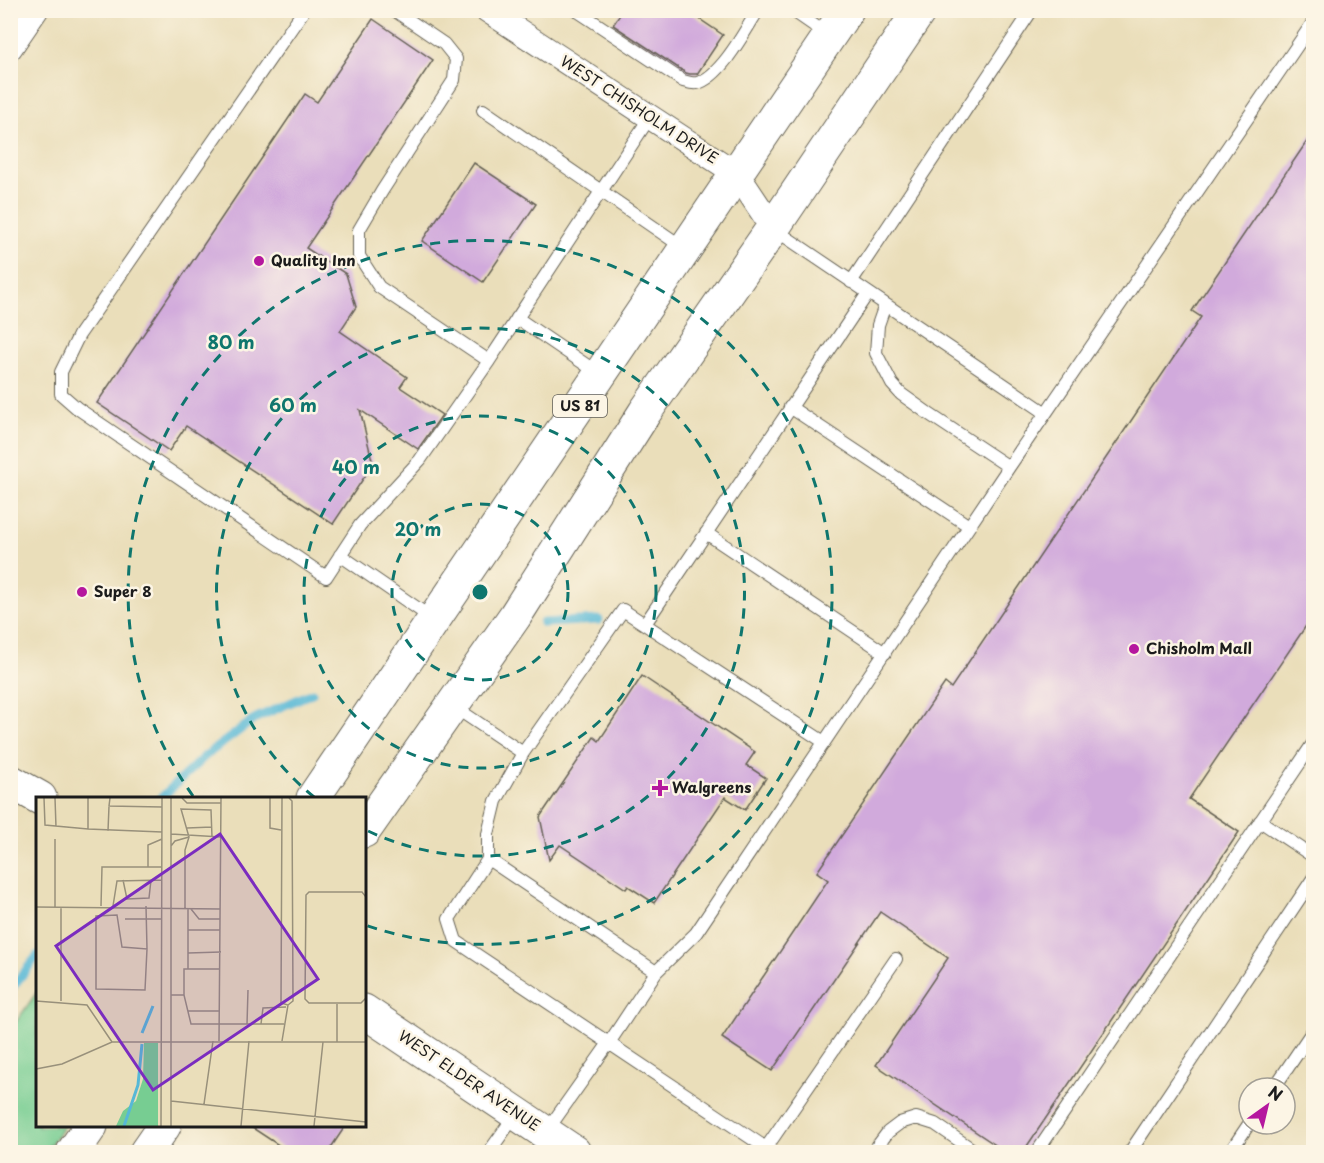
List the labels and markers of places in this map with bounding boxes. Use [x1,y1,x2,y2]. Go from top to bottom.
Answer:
place label: Quality Inn [271,248,355,271]
marker: Quality Inn [252,254,266,268]
place label: Super 8 [94,579,152,602]
centre of rings [470,582,490,602]
marker: Super 8 [75,585,89,599]
place label: Chisholm Mall [1146,636,1252,659]
marker: Chisholm Mall [1127,642,1141,656]
place label: Walgreens [672,775,751,798]
marker: Walgreens [653,781,667,795]

